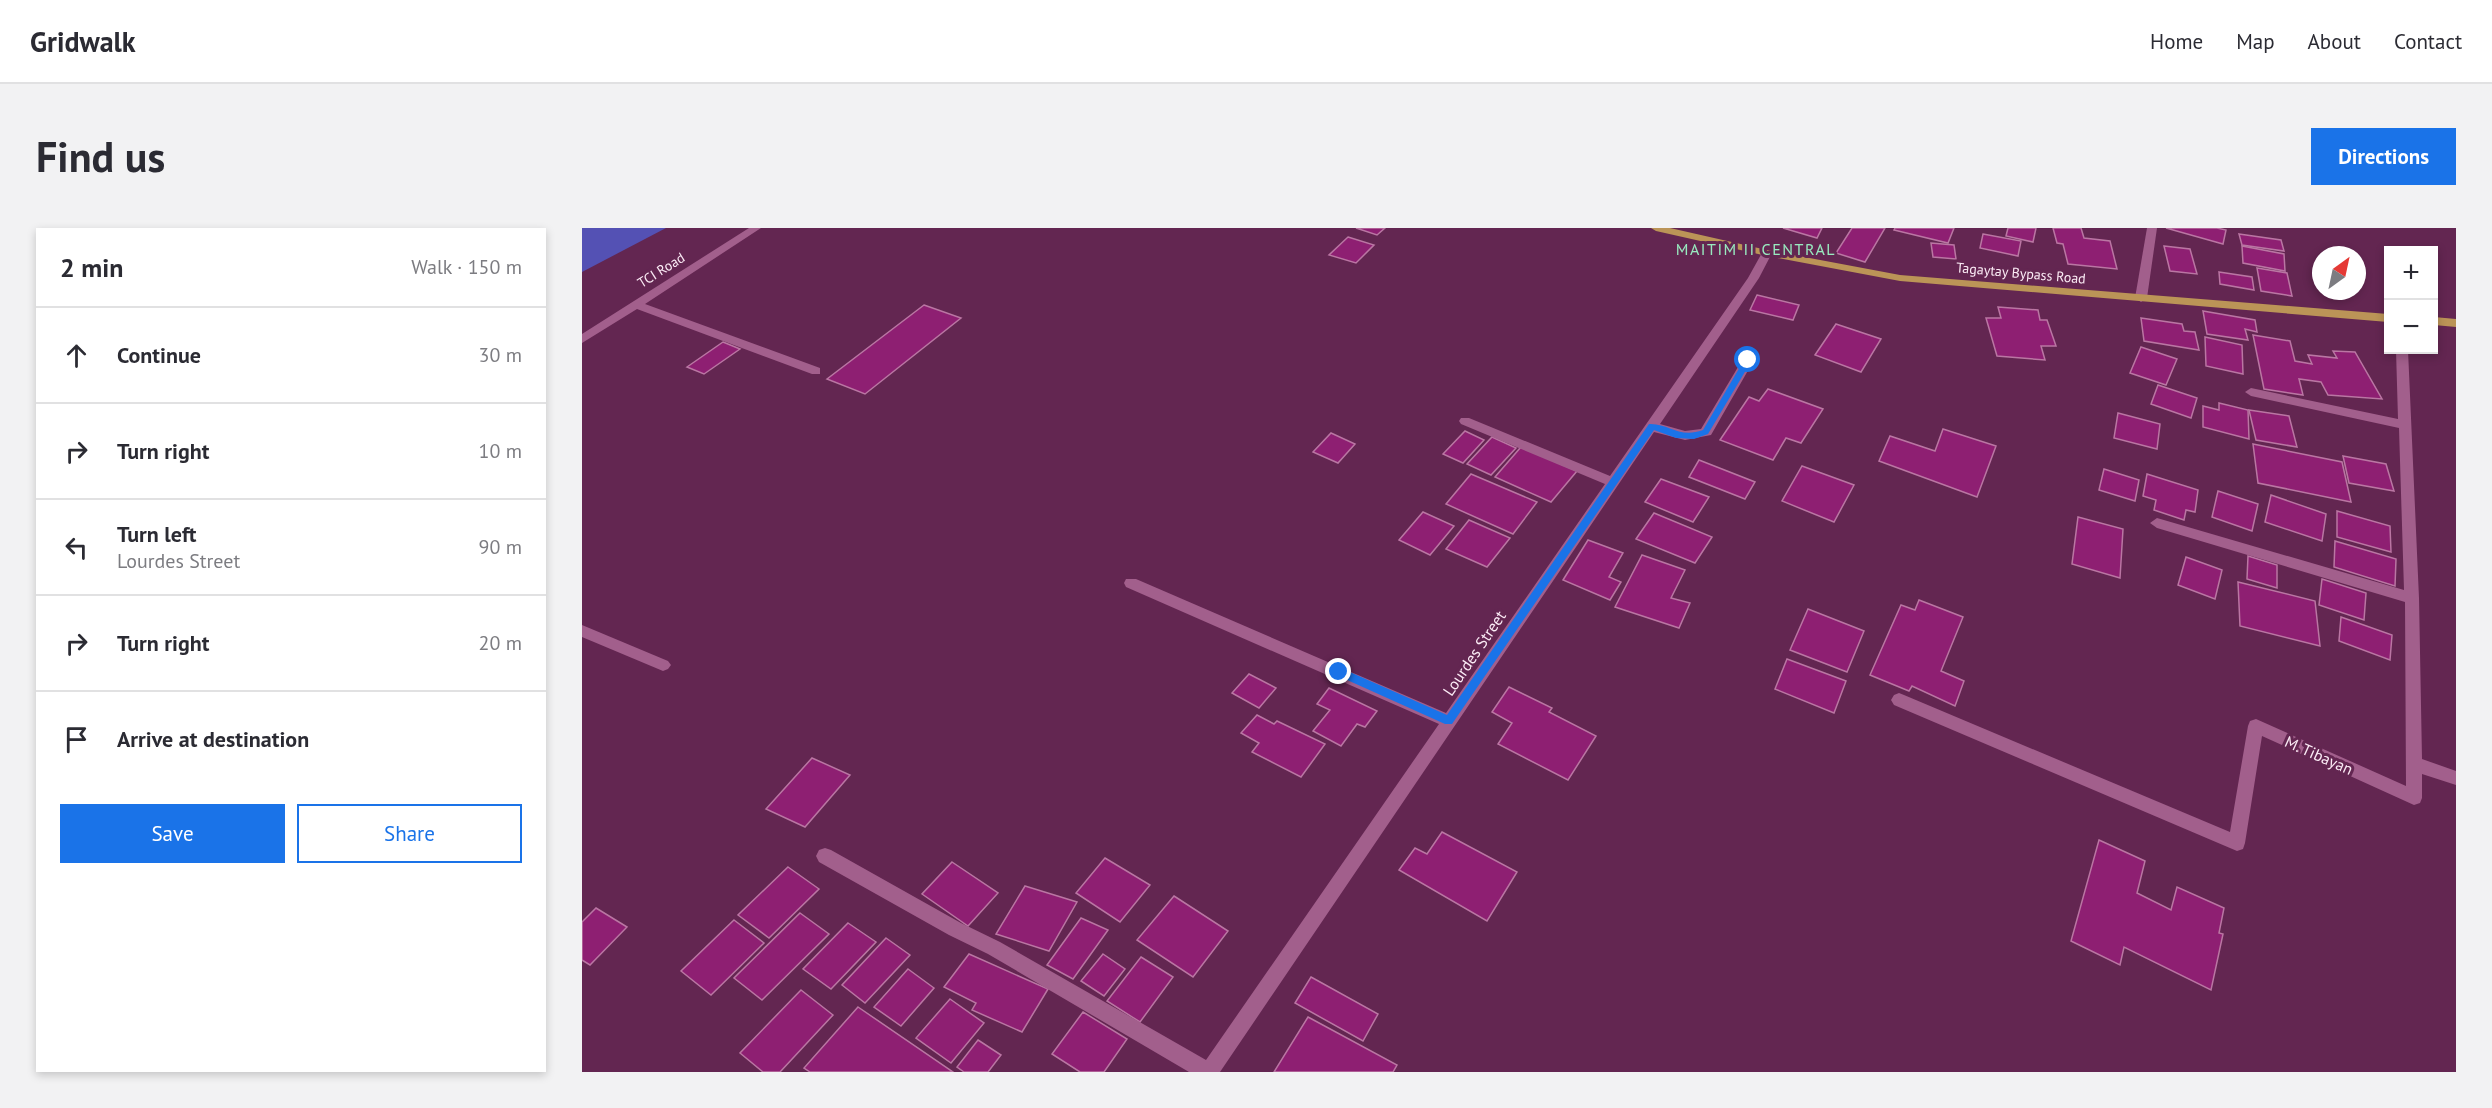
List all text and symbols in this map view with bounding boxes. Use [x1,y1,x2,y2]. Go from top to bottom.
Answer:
text: Gridwalk [30,23,136,60]
text: Home [2150,28,2203,55]
text: Map [2236,28,2275,55]
text: About [2308,28,2361,55]
text: Contact [2394,28,2462,55]
button: Directions [2311,128,2456,185]
text: Find us [36,129,165,184]
district label: MAITIM II CENTRAL [1676,239,1836,259]
north arrow [2312,246,2366,300]
map controls [2384,246,2438,354]
button: + [2384,246,2438,300]
street label: TCI Road [634,248,688,292]
text: 2 min [60,251,123,284]
text: Walk · 150 m [411,254,522,280]
street label: Tagaytay Bypass Road [1955,258,2087,288]
button: − [2384,300,2438,354]
icon: ahead [60,339,93,372]
text: Continue [117,341,201,369]
text: 30 m [479,342,522,368]
route start [1734,346,1760,372]
icon: right [60,435,93,468]
text: Turn right [117,437,209,465]
text: 10 m [479,438,522,464]
text: Turn left [117,520,197,548]
icon: left [60,531,93,564]
text: 90 m [479,534,522,560]
text: Lourdes Street [117,548,240,574]
street label: Lourdes Street [1438,606,1510,699]
icon: right [60,627,93,660]
text: Turn right [117,629,209,657]
text: 20 m [479,630,522,656]
route end [1325,658,1351,684]
icon: arrive [60,723,93,756]
text: Arrive at destination [117,725,309,753]
street label: M. Tibayan [2282,731,2356,779]
button: Save [60,804,285,863]
button: Share [297,804,522,863]

